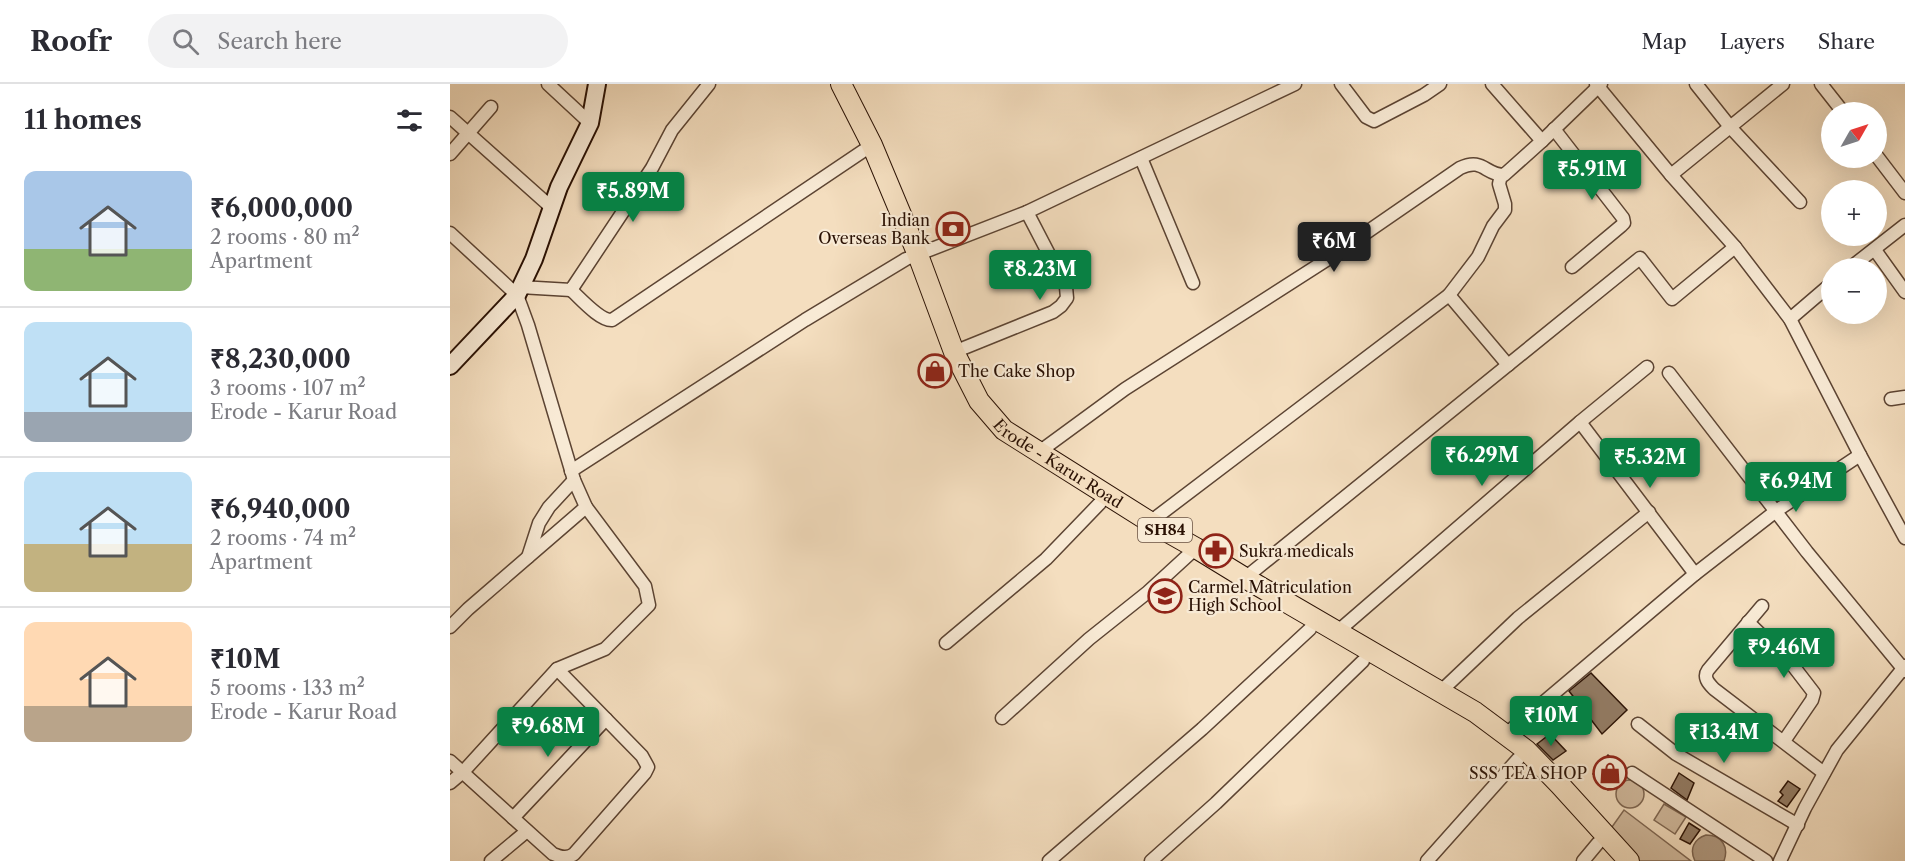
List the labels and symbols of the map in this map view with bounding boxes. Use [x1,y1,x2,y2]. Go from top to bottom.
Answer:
north arrow [1821,102,1887,168]
pin: ₹5.91M [1543,150,1641,201]
pin: ₹5.89M [584,172,682,223]
place label: Indian Overseas Bank [818,210,931,248]
bank icon: Indian Overseas Bank [935,211,971,247]
pin: ₹6M [1305,222,1363,273]
pin: ₹8.23M [991,250,1089,301]
shop icon: The Cake Shop [917,353,953,389]
place label: The Cake Shop [958,361,1075,381]
street label: Erode - Karur Road [989,415,1127,512]
pin: ₹6.29M [1433,436,1531,487]
pin: ₹5.32M [1601,438,1699,489]
pin: ₹6.94M [1747,462,1845,513]
road number: SH84 [1138,518,1192,542]
pharmacy icon: Sukra medicals [1198,533,1234,569]
place label: Sukra medicals [1239,541,1354,561]
place label: Carmel Matriculation High School [1188,577,1352,615]
school or university icon: Carmel Matriculation High School [1147,578,1183,614]
pin: ₹9.46M [1735,628,1833,679]
pin: ₹10M [1515,696,1587,747]
pin: ₹9.68M [499,707,597,758]
pin: ₹13.4M [1675,713,1773,764]
shop icon: SSS TEA SHOP [1592,755,1628,791]
place label: SSS TEA SHOP [1469,763,1587,783]

